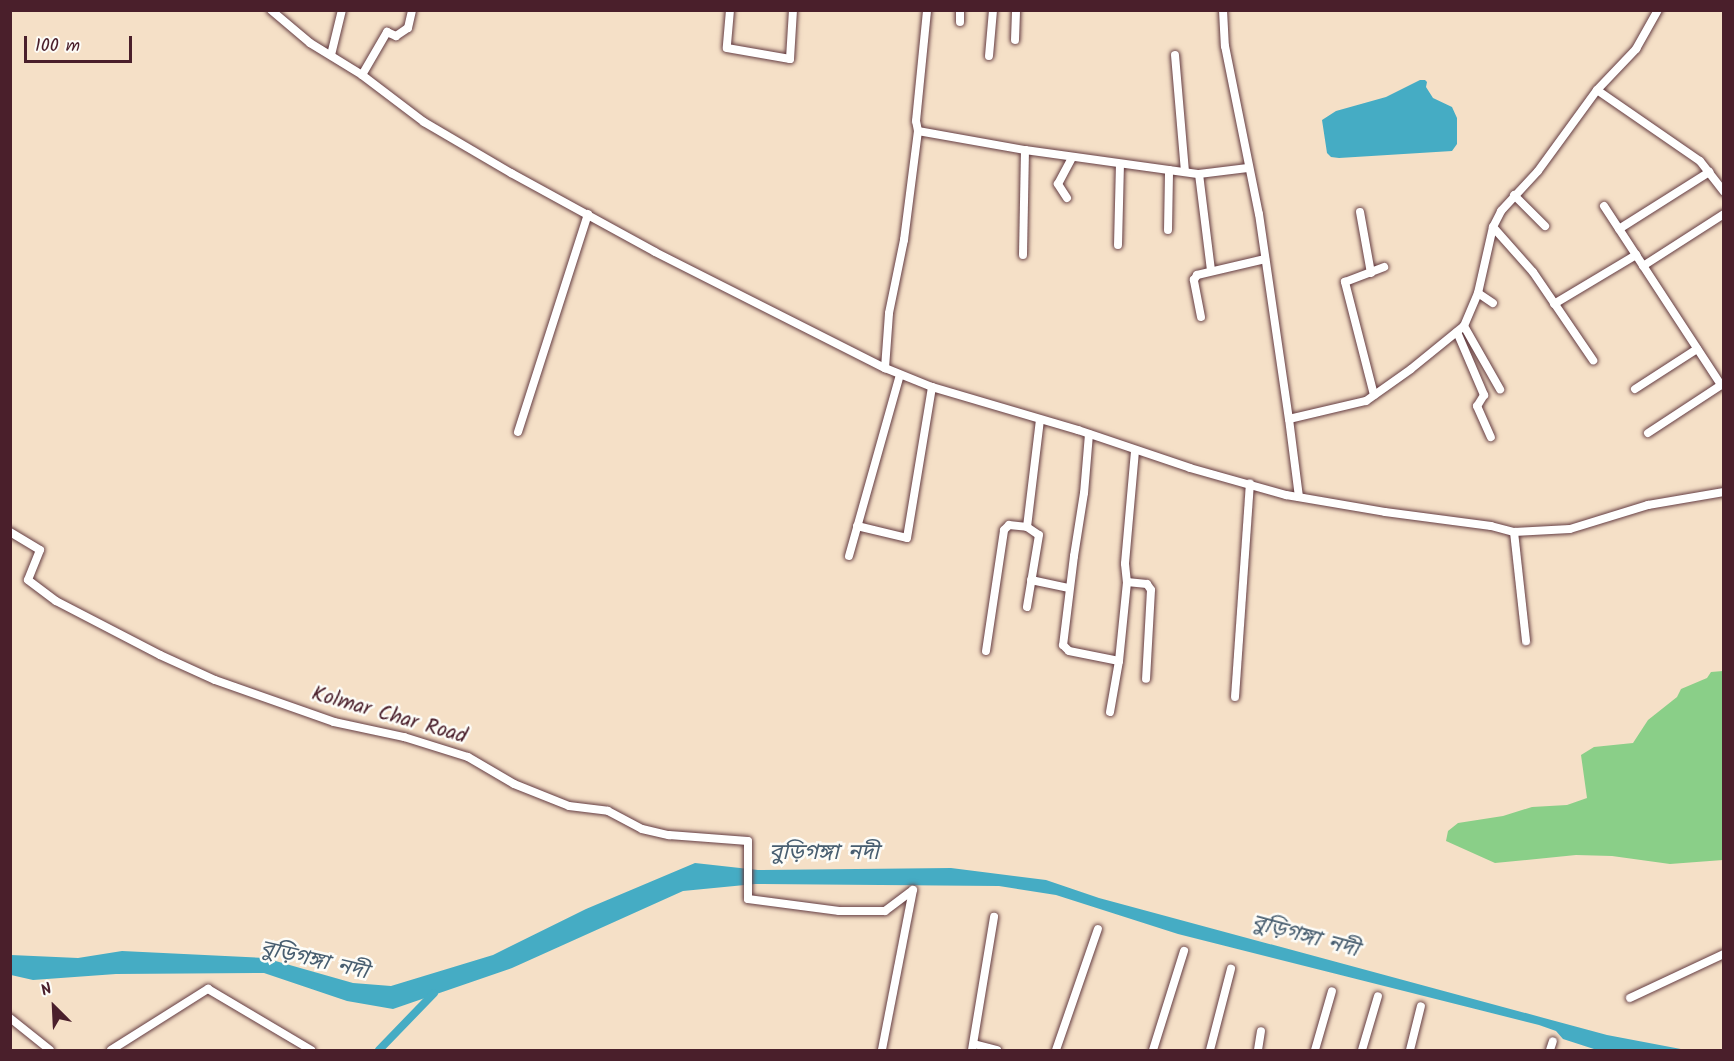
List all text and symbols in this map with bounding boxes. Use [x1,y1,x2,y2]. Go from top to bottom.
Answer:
scale bar [27,24,135,62]
text: 100 m [35,32,80,61]
street label: Kolmar Char Road [309,682,469,750]
water label: বুড়িগঙ্গা নদী [769,841,879,867]
water label: বুড়িগঙ্গা নদী [1248,910,1362,964]
water label: বুড়িগঙ্গা নদী [257,936,371,986]
north arrow [24,977,84,1037]
text: N [37,977,56,1004]

